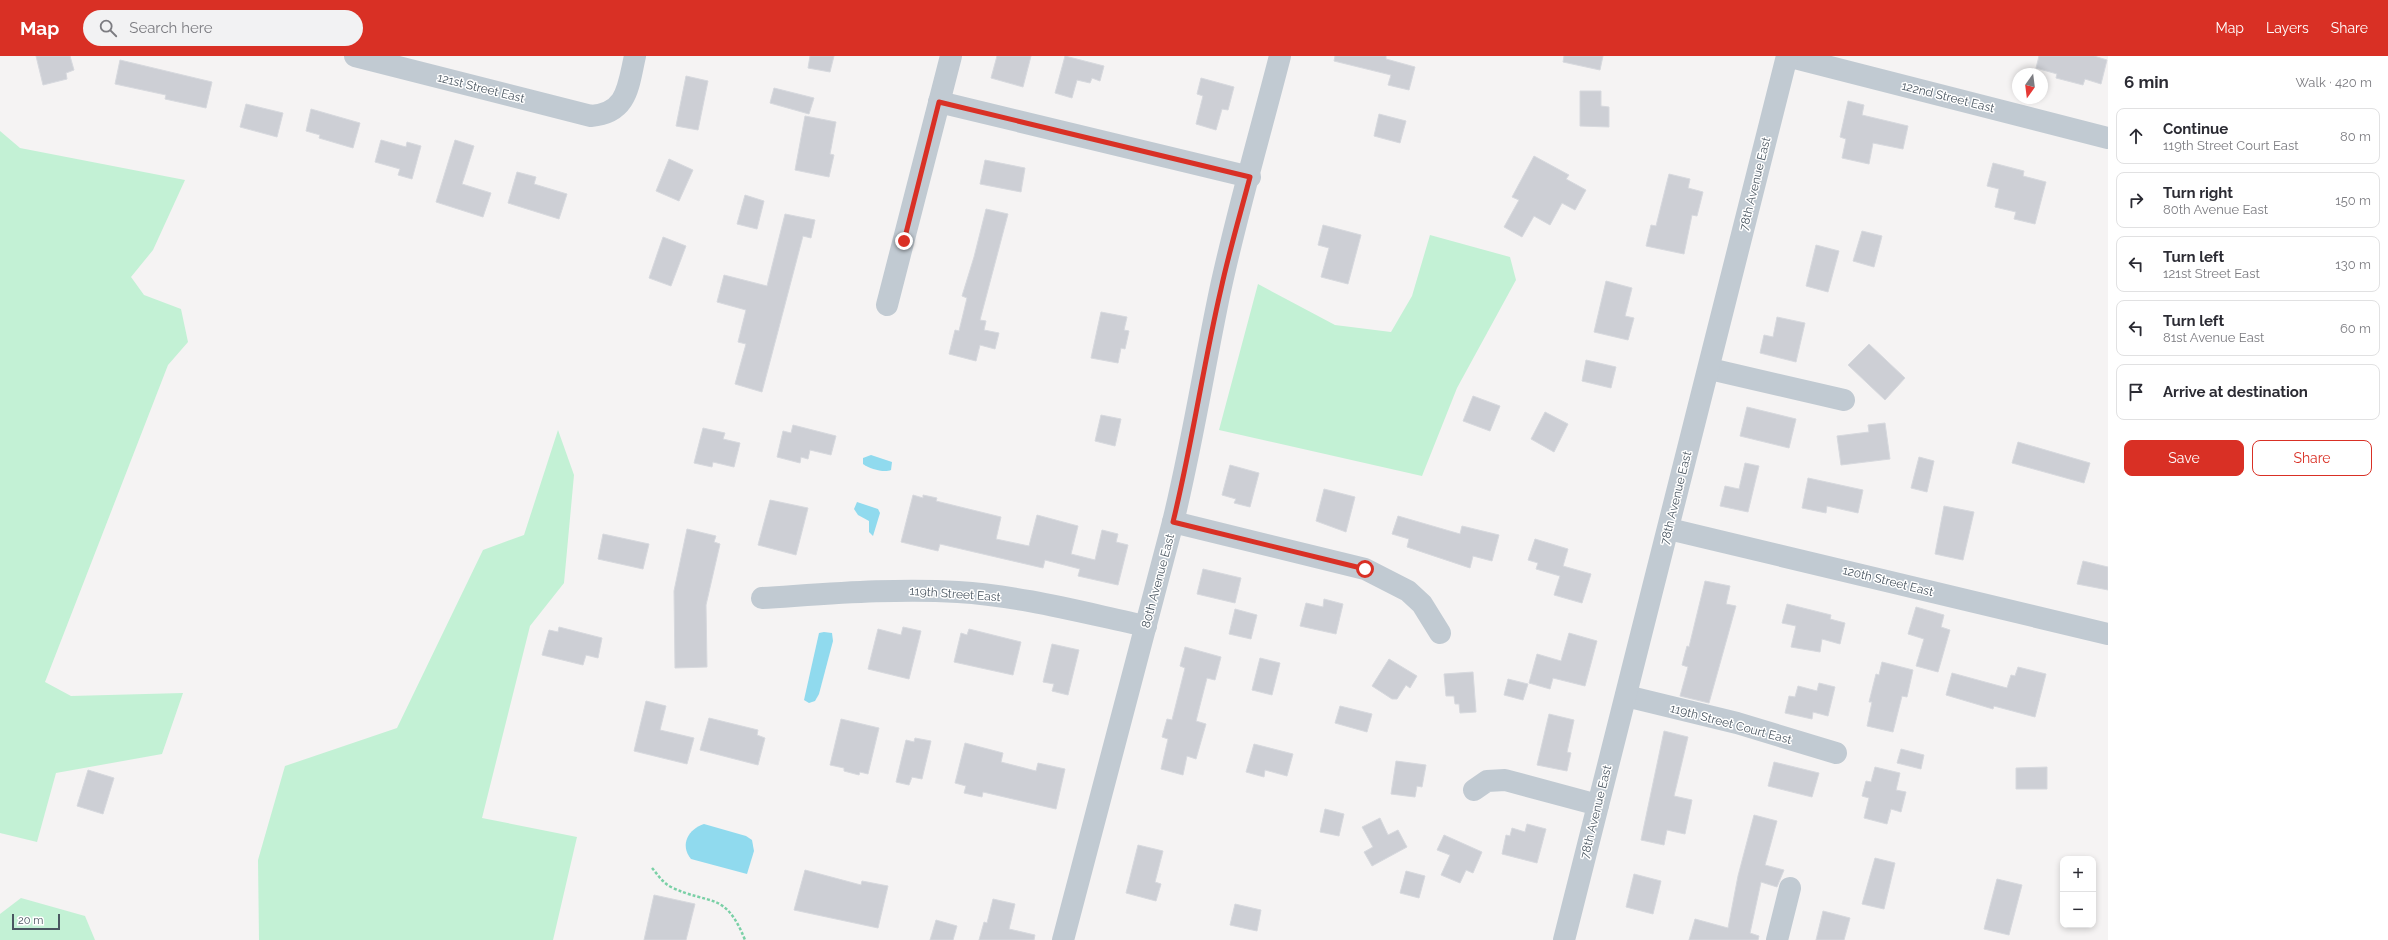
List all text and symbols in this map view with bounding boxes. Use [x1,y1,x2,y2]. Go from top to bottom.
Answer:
search box [83,10,363,46]
text: Map [20,17,59,39]
icon: search [97,17,119,39]
text: Search here [129,19,213,37]
text: Map [2216,20,2244,36]
text: Layers [2266,20,2309,36]
text: Share [2331,20,2368,36]
north arrow [2012,68,2048,104]
street label: 121st Street East [436,70,526,106]
text: 6 min [2124,72,2169,92]
text: Walk · 420 m [2295,75,2372,90]
street label: 122nd Street East [1900,79,1996,115]
text: Continue [2163,120,2228,138]
icon: ahead [2125,125,2147,147]
text: 80 m [2340,129,2371,144]
street label: 78th Avenue East [1737,136,1773,232]
text: 119th Street Court East [2163,138,2299,153]
text: Turn right [2163,184,2233,202]
icon: right [2125,189,2147,211]
text: 150 m [2335,193,2371,208]
text: 80th Avenue East [2163,202,2268,217]
route end [895,232,913,250]
text: Turn left [2163,248,2224,266]
icon: left [2125,253,2147,275]
text: 130 m [2335,257,2371,272]
text: 121st Street East [2163,266,2260,281]
text: Turn left [2163,312,2224,330]
icon: left [2125,317,2147,339]
text: 60 m [2340,321,2371,336]
text: 81st Avenue East [2163,330,2264,345]
icon: arrive [2125,381,2147,403]
text: Arrive at destination [2163,383,2308,401]
button: Save [2124,440,2244,476]
button: Share [2252,440,2372,476]
street label: 78th Avenue East [1658,450,1694,546]
street label: 80th Avenue East [1139,532,1177,630]
route start [1356,560,1374,578]
street label: 120th Street East [1841,563,1935,599]
street label: 119th Street East [909,584,1001,604]
street label: 119th Street Court East [1669,701,1793,747]
street label: 78th Avenue East [1578,764,1614,860]
map controls [2060,856,2096,928]
button: + [2060,856,2096,892]
button: − [2060,892,2096,928]
scale bar [12,912,60,931]
text: 20 m [18,914,43,927]

